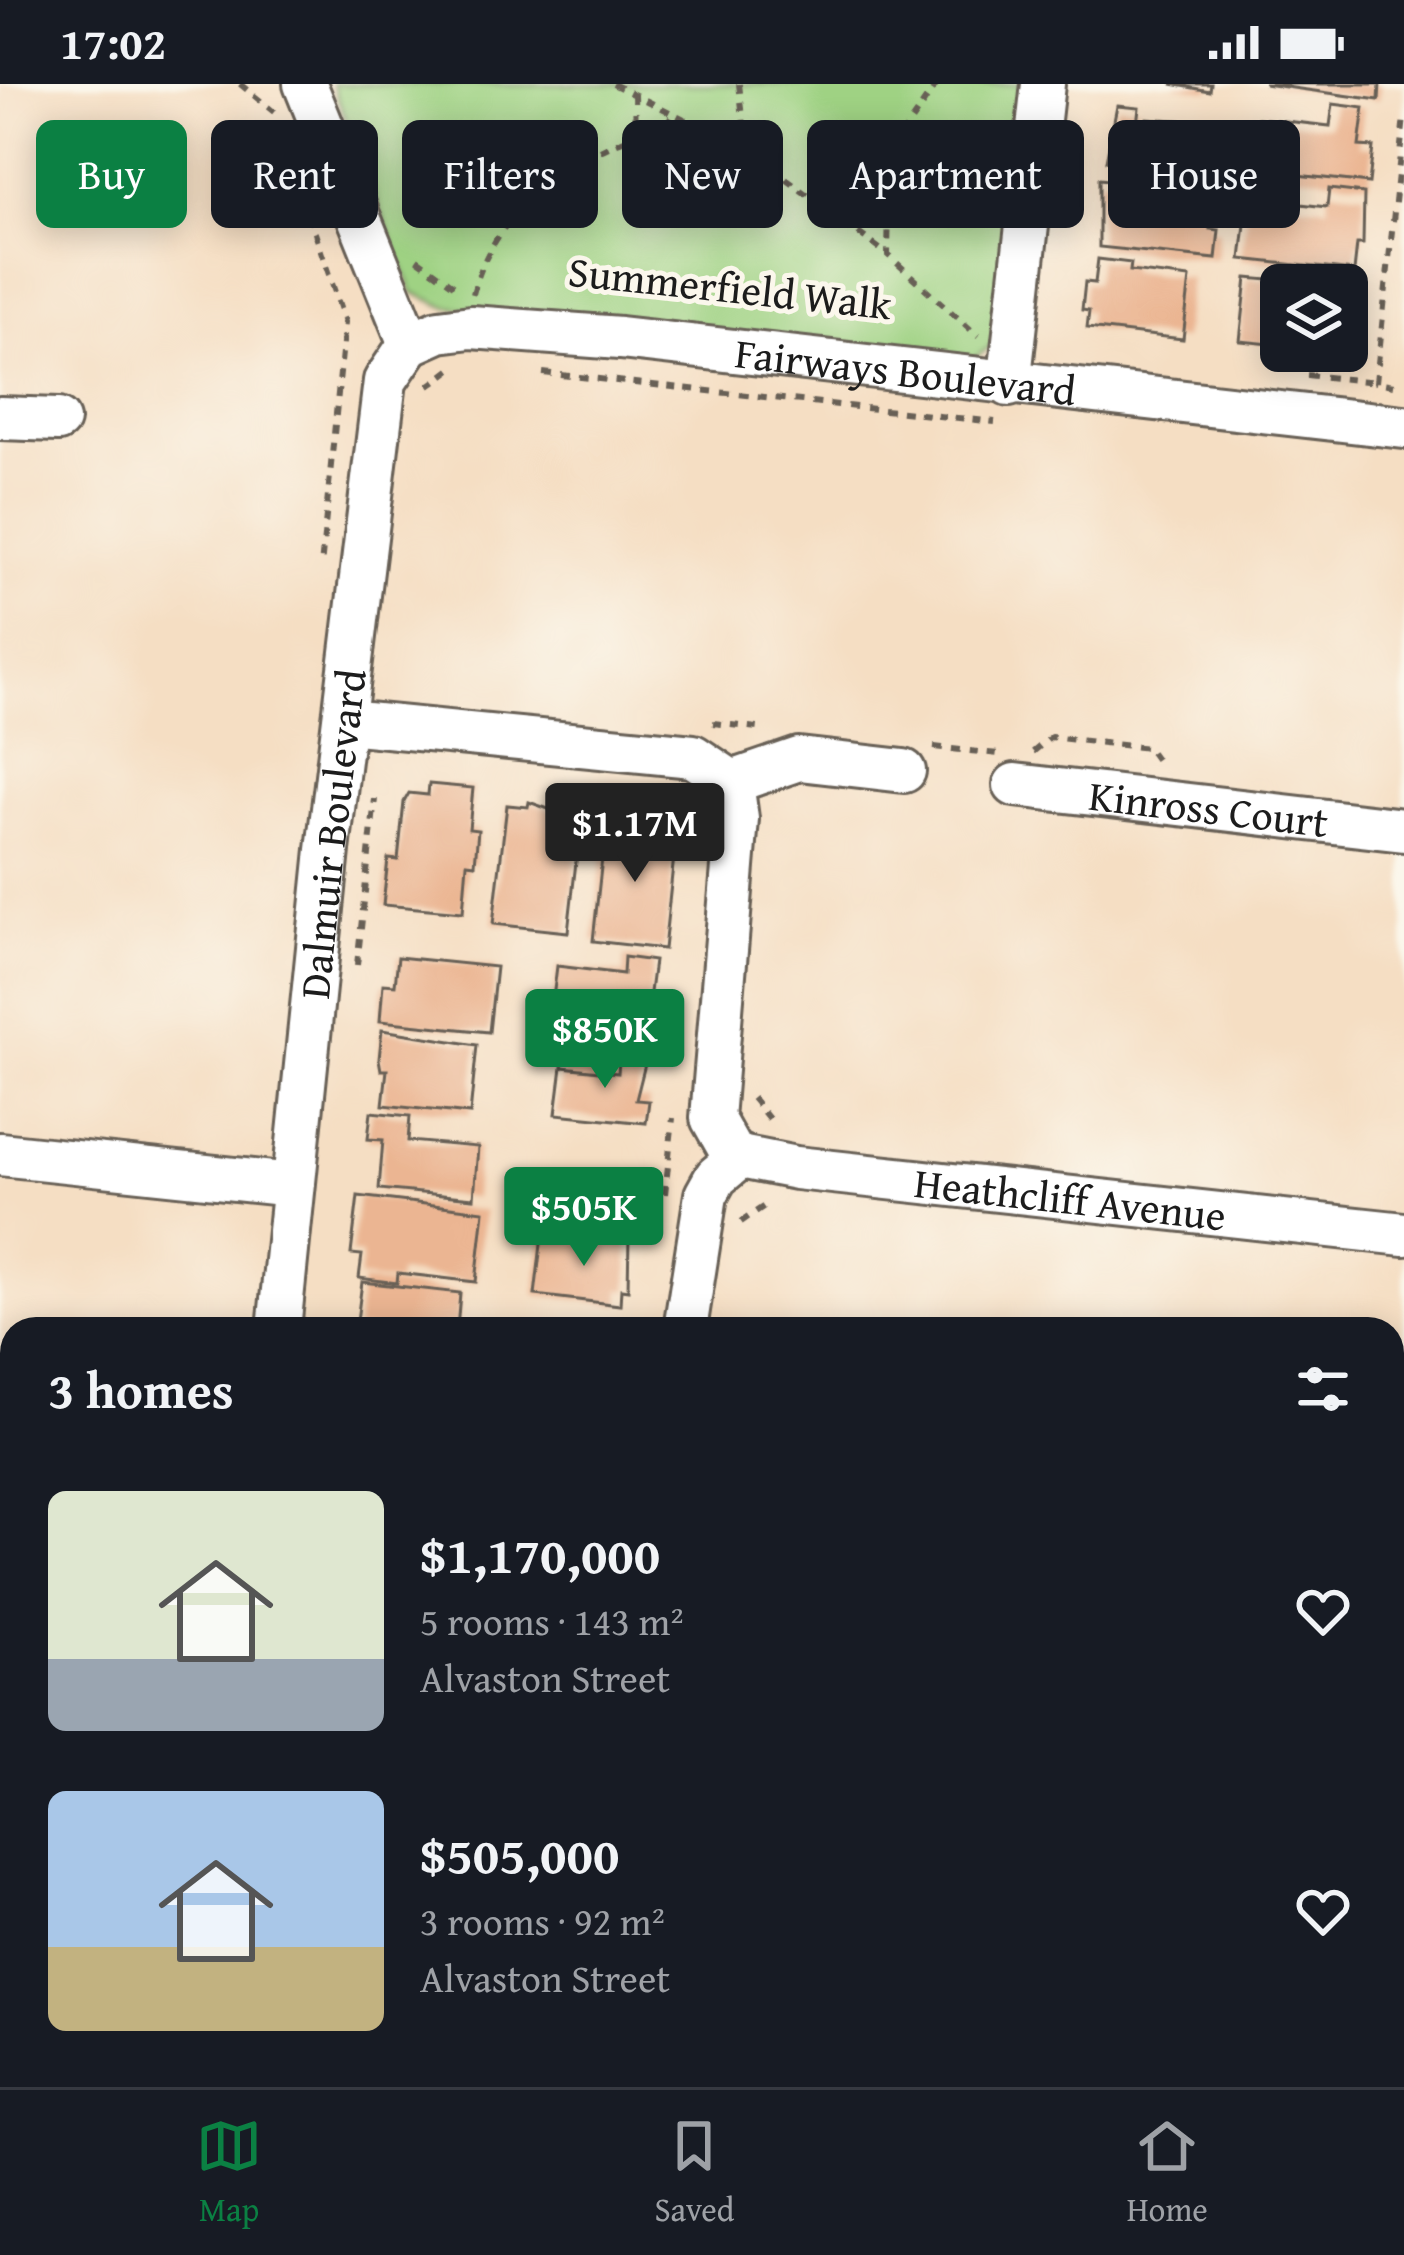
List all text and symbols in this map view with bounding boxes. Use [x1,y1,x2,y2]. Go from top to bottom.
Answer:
text: 17:02 [60,10,166,75]
chip: Buy [36,120,187,228]
chip: Rent [211,120,378,228]
chip: Filters [402,120,598,228]
chip: New [622,120,783,228]
chip: Apartment [807,120,1084,228]
chip: House [1108,120,1300,228]
street label: Summerfield Walk [566,240,895,334]
map controls [1260,264,1368,372]
button: layers [1260,264,1368,372]
street label: Fairways Boulevard [732,321,1080,420]
street label: Dalmuir Boulevard [282,665,380,1002]
street label: Kinross Court [1086,763,1332,852]
pin: $1.17M [537,783,733,885]
text: $1.17M [572,793,698,850]
pin: $850K [521,989,689,1091]
text: $850K [552,999,658,1056]
street label: Heathcliff Avenue [912,1151,1229,1245]
pin: $505K [500,1167,668,1269]
text: $505K [531,1177,637,1234]
text: 3 homes [48,1352,234,1427]
icon: filters [1290,1356,1356,1422]
text: $1,170,000 [420,1517,660,1592]
icon: home [144,1539,288,1683]
icon: heart [1290,1578,1356,1644]
text: 5 rooms · 143 m² [420,1592,684,1649]
text: Alvaston Street [420,1649,670,1706]
text: $505,000 [420,1817,619,1892]
icon: home [144,1839,288,1983]
icon: heart [1290,1878,1356,1944]
text: 3 rooms · 92 m² [420,1892,665,1949]
text: Alvaston Street [420,1949,670,2006]
tab: Map [196,2113,262,2233]
tab: Saved [654,2113,734,2233]
tab: Home [1127,2113,1208,2233]

